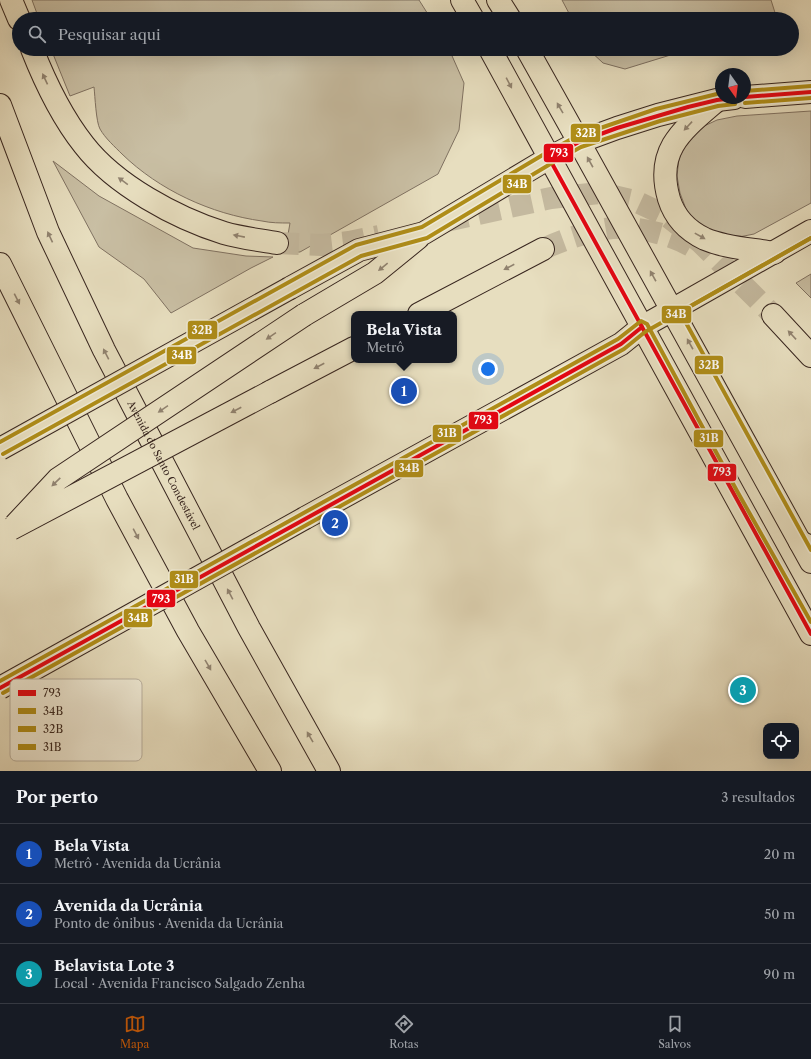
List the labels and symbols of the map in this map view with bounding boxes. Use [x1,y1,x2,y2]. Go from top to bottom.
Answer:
north arrow [715,68,751,104]
one-way arrow [42,73,48,84]
one-way arrow [506,77,512,89]
one-way arrow [557,102,564,114]
one-way arrow [683,121,693,131]
line badge: 32B [570,123,601,143]
text: 32B [576,126,596,140]
line badge: 793 [543,143,574,163]
text: 793 [550,146,568,160]
one-way arrow [587,156,594,168]
line badge: 34B [502,174,532,194]
one-way arrow [117,176,128,185]
text: 34B [507,177,527,191]
one-way arrow [47,231,53,242]
one-way arrow [694,232,706,239]
one-way arrow [233,233,245,239]
one-way arrow [377,262,388,271]
one-way arrow [503,264,514,270]
one-way arrow [649,270,656,282]
one-way arrow [14,293,21,305]
line badge: 34B [661,305,692,324]
text: 34B [666,307,686,321]
line badge: 32B [187,320,218,340]
text: 32B [192,323,212,337]
one-way arrow [787,330,797,340]
one-way arrow [266,332,276,340]
one-way arrow [687,338,694,350]
line badge: 34B [166,346,197,365]
one-way arrow [103,348,109,360]
text: 34B [172,348,192,362]
line badge: 32B [694,355,724,375]
text: 32B [699,358,719,372]
your location [478,359,498,379]
one-way arrow [314,363,325,369]
pin: 1 [391,376,417,406]
street label: Avenida do Santo Condestável [124,397,203,532]
one-way arrow [157,405,169,412]
one-way arrow [230,407,242,413]
line badge: 793 [468,411,499,430]
text: 793 [474,413,492,427]
line badge: 31B [432,424,462,443]
text: 31B [437,426,457,440]
line badge: 31B [693,429,724,448]
text: 31B [699,431,719,445]
line badge: 34B [394,459,424,478]
text: 34B [399,461,419,475]
line badge: 793 [707,463,737,482]
text: 793 [713,465,731,479]
one-way arrow [51,477,61,487]
pin: 2 [322,508,348,538]
one-way arrow [132,528,139,539]
line badge: 31B [169,570,199,589]
text: 31B [174,572,194,586]
one-way arrow [227,588,234,599]
line badge: 793 [146,589,176,608]
text: 793 [152,592,170,606]
line badge: 34B [123,608,153,628]
text: 34B [128,611,148,625]
one-way arrow [204,659,211,671]
pin: 3 [730,675,756,705]
legend [10,679,142,761]
text: 793 [43,686,61,700]
text: 34B [43,704,63,718]
text: 32B [43,722,63,736]
one-way arrow [307,731,314,743]
text: 31B [43,740,62,754]

